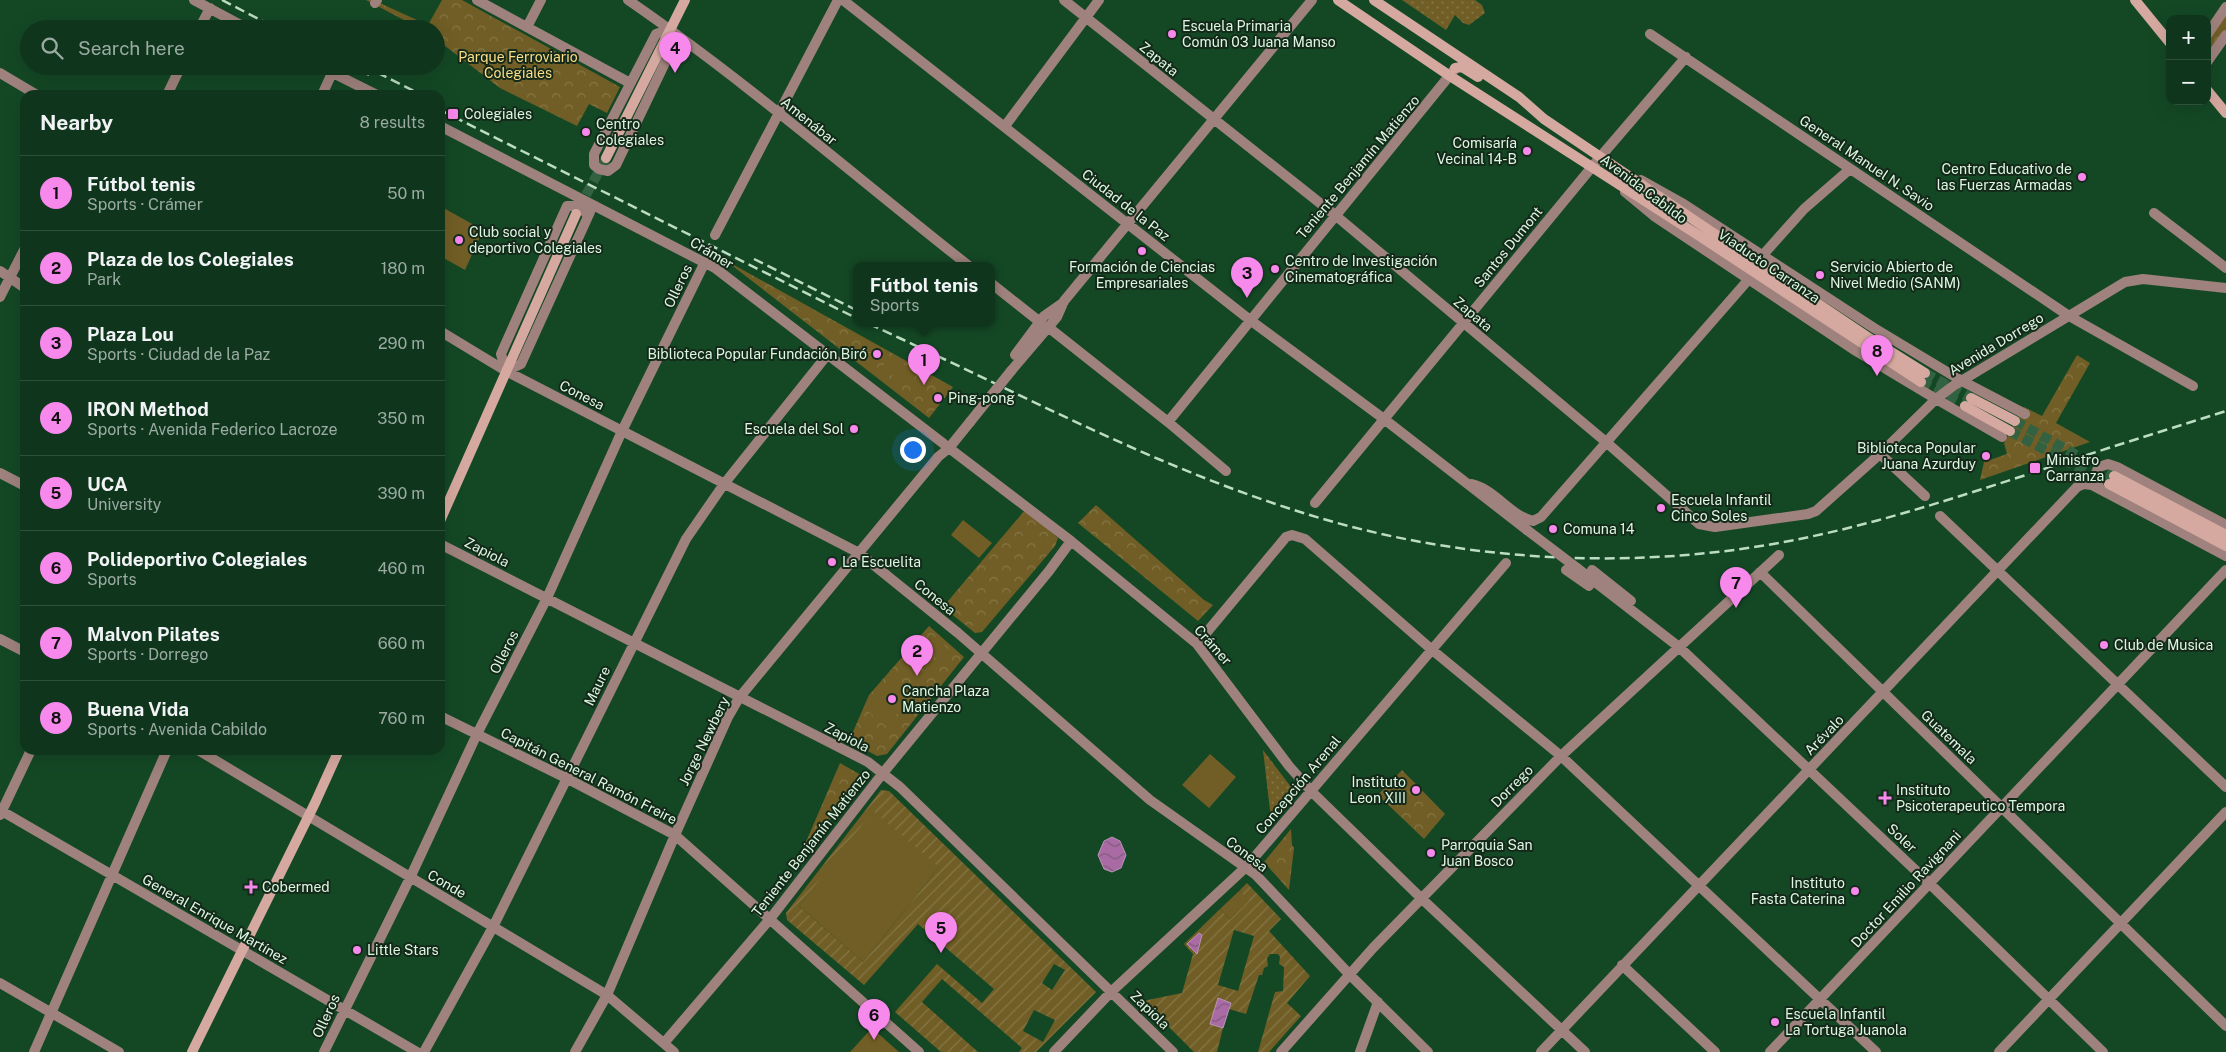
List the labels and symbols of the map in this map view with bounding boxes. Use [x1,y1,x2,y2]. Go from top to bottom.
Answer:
place label: Escuela Primaria Común 03 Juana Manso [1182,18,1336,50]
marker: Escuela Primaria Común 03 Juana Manso [1166,28,1178,40]
pin: 4 [659,32,691,73]
street label: Zapata [1136,38,1182,80]
park label: Parque Ferroviario Colegiales [458,49,578,81]
street label: Teniente Benjamín Matienzo [1293,92,1423,242]
street label: Amenábar [778,94,840,148]
place label: Colegiales [464,106,532,122]
marker: Colegiales [446,107,460,121]
street label: General Manuel N. Savio [1797,112,1937,214]
place label: Centro Colegiales [596,116,664,148]
marker: Centro Colegiales [580,126,592,138]
place label: Comisaría Vecinal 14-B [1437,135,1517,167]
marker: Comisaría Vecinal 14-B [1521,145,1533,157]
street label: Avenida Cabildo [1598,151,1691,227]
place label: Centro Educativo de las Fuerzas Armadas [1937,161,2072,193]
street label: Ciudad de la Paz [1079,166,1173,244]
marker: Centro Educativo de las Fuerzas Armadas [2076,171,2088,183]
street label: Santos Dumont [1470,203,1546,291]
place label: Club social y deportivo Colegiales [469,224,602,256]
street label: Viaducto Carranza [1715,226,1823,306]
marker: Club social y deportivo Colegiales [453,234,465,246]
street label: Crámer [687,234,737,272]
marker: Formación de Ciencias Empresariales [1136,245,1148,257]
place label: Centro de Investigación Cinematográfica [1285,253,1437,285]
pin: 3 [1231,257,1263,298]
place label: Formación de Ciencias Empresariales [1069,259,1215,291]
place label: Servicio Abierto de Nivel Medio (SANM) [1830,259,1961,291]
street label: Olleros [661,262,695,310]
marker: Centro de Investigación Cinematográfica [1269,263,1281,275]
marker: Servicio Abierto de Nivel Medio (SANM) [1814,269,1826,281]
street label: Zapata [1450,293,1496,335]
street label: Avenida Dorrego [1946,309,2046,379]
pin: 8 [1861,335,1893,376]
pin: 1 [908,344,940,385]
place label: Biblioteca Popular Fundación Biró [647,346,867,362]
marker: Biblioteca Popular Fundación Biró [871,348,883,360]
street label: Conesa [557,377,607,413]
place label: Ping-pong [948,390,1015,406]
marker: Ping-pong [932,392,944,404]
place label: Escuela del Sol [744,421,844,437]
marker: Escuela del Sol [848,423,860,435]
your location [900,437,926,463]
place label: Biblioteca Popular Juana Azurduy [1857,440,1977,472]
marker: Biblioteca Popular Juana Azurduy [1980,450,1992,462]
place label: Ministro Carranza [2046,452,2104,484]
marker: Ministro Carranza [2028,461,2042,475]
place label: Escuela Infantil Cinco Soles [1671,492,1772,524]
marker: Escuela Infantil Cinco Soles [1655,502,1667,514]
place label: Comuna 14 [1563,521,1635,537]
marker: Comuna 14 [1547,523,1559,535]
street label: Zapiola [462,534,512,570]
place label: La Escuelita [842,554,921,570]
marker: La Escuelita [826,556,838,568]
pin: 7 [1720,567,1752,608]
street label: Conesa [911,576,959,618]
street label: Crámer [1191,622,1235,668]
street label: Olleros [486,628,522,676]
pin: 2 [901,635,933,676]
place label: Club de Musica [2114,637,2213,653]
marker: Club de Musica [2098,639,2110,651]
street label: Maure [581,664,613,708]
place label: Cancha Plaza Matienzo [902,683,989,715]
street label: Jorge Newbery [676,693,733,788]
marker: Cancha Plaza Matienzo [886,693,898,705]
street label: Guatemala [1918,707,1980,767]
street label: Arévalo [1801,712,1847,758]
street label: Zapiola [822,719,872,755]
street label: Capitán General Ramón Freire [498,724,680,828]
street label: Concepción Arenal [1252,733,1344,837]
street label: Dorrego [1488,762,1536,810]
street label: Teniente Benjamín Matienzo [749,766,873,920]
place label: Instituto Leon XIII [1349,774,1406,806]
place label: Instituto Psicoterapeutico Tempora [1896,782,2065,814]
marker: Instituto Leon XIII [1410,784,1422,796]
marker: Instituto Psicoterapeutico Tempora [1878,791,1892,805]
street label: Soler [1884,820,1920,856]
street label: Doctor Emilio Ravignani [1848,827,1964,951]
street label: Conesa [1223,833,1271,875]
place label: Parroquia San Juan Bosco [1441,837,1533,869]
marker: Parroquia San Juan Bosco [1425,847,1437,859]
street label: Conde [425,867,469,901]
street label: General Enrique Martínez [140,871,291,967]
place label: Instituto Fasta Caterina [1751,875,1845,907]
place label: Cobermed [262,879,330,895]
marker: Cobermed [244,880,258,894]
marker: Instituto Fasta Caterina [1849,885,1861,897]
pin: 5 [925,912,957,953]
place label: Little Stars [367,942,439,958]
marker: Little Stars [351,944,363,956]
street label: Zapiola [1127,987,1173,1033]
street label: Olleros [309,992,343,1040]
pin: 6 [858,999,890,1040]
place label: Escuela Infantil La Tortuga Juanola [1785,1006,1907,1038]
marker: Escuela Infantil La Tortuga Juanola [1769,1016,1781,1028]

